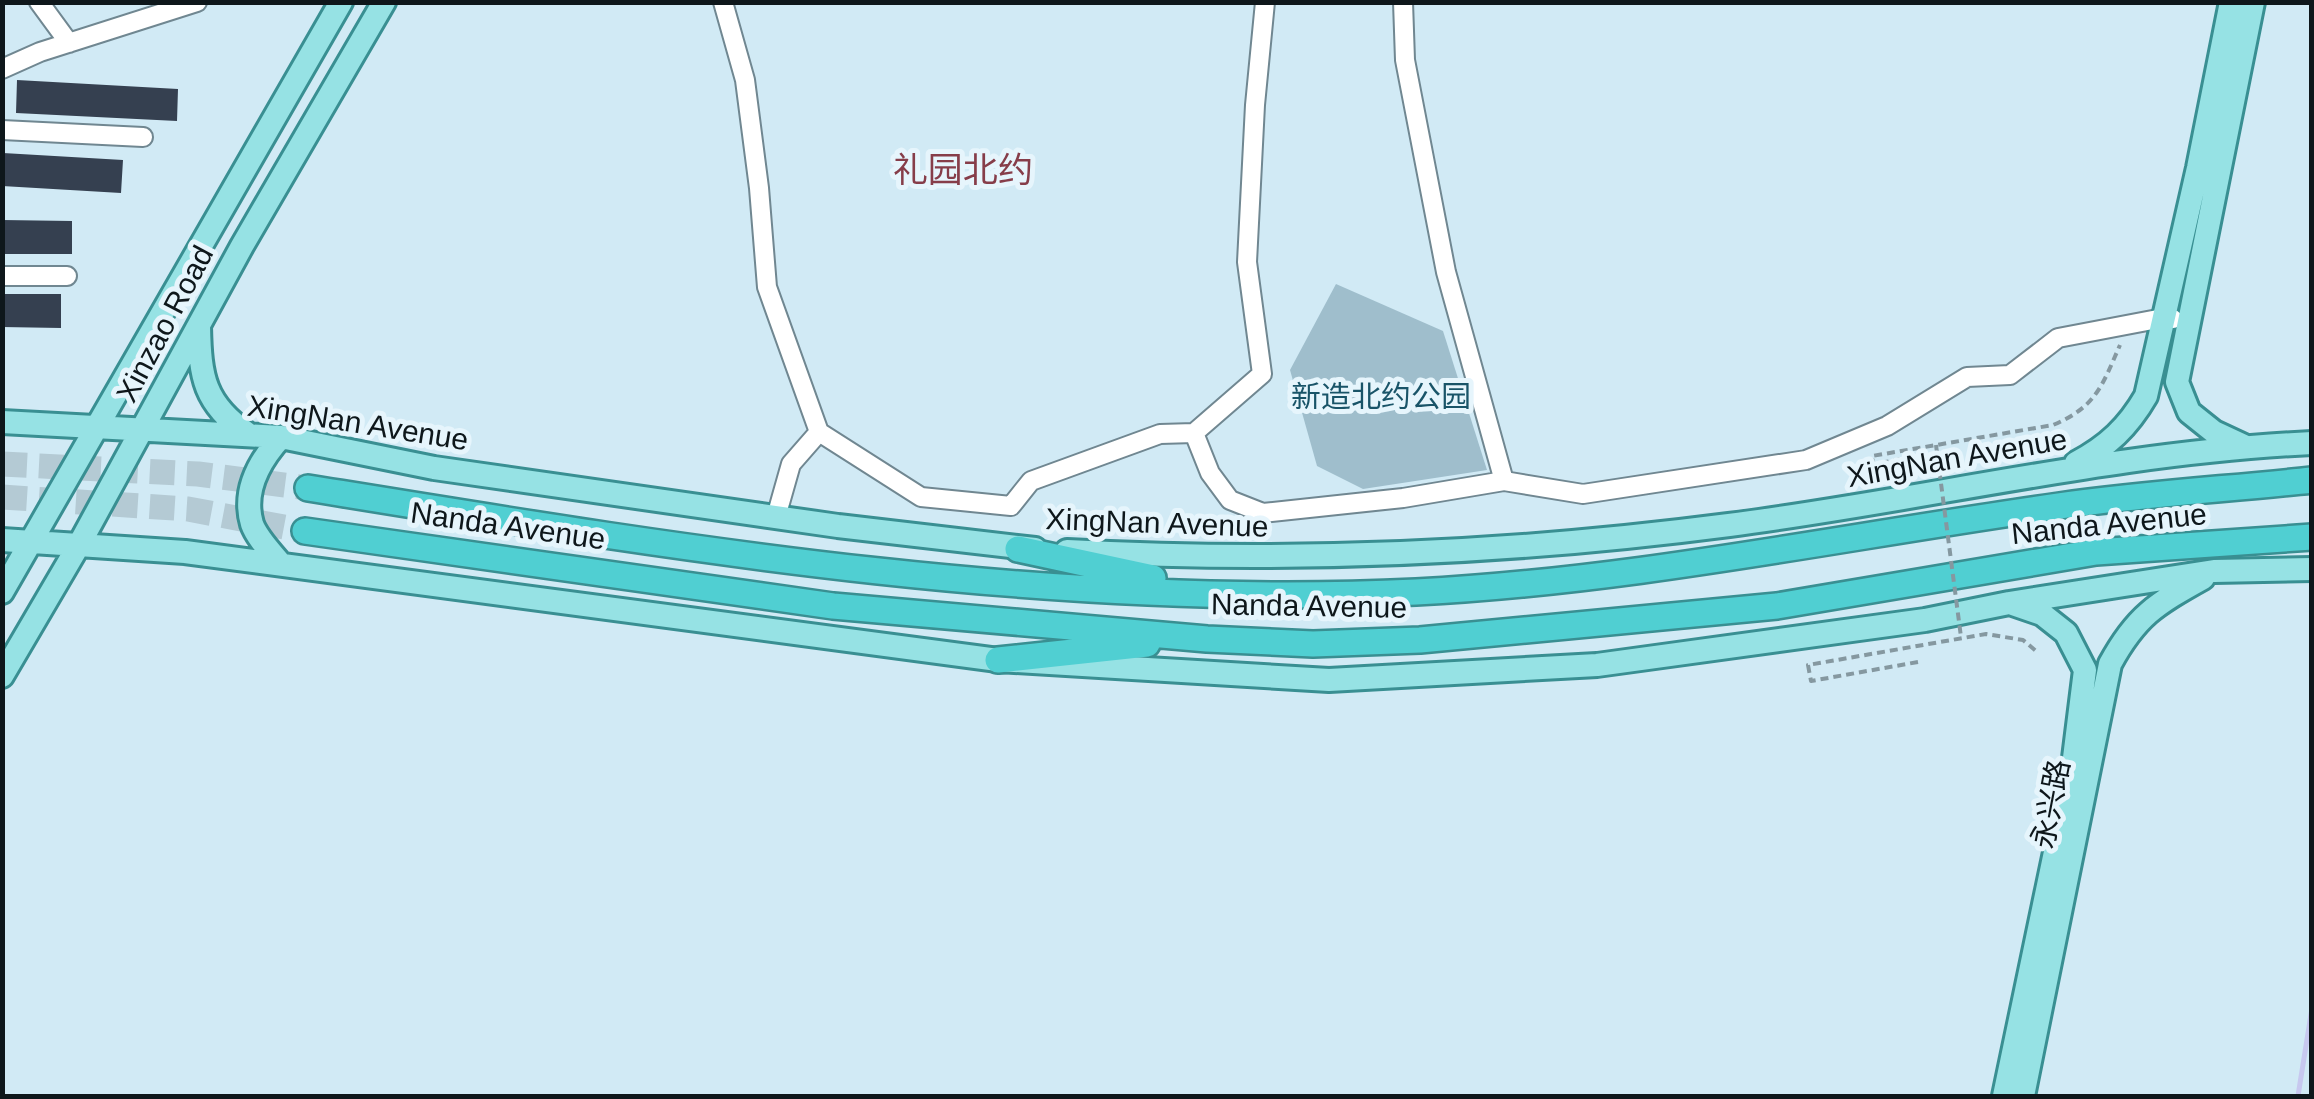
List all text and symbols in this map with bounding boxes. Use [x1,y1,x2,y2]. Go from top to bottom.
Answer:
district label: 礼园北约 [893,150,1033,189]
street label: Xinzao Road [110,240,219,407]
park label: 新造北约公园 [1291,380,1471,413]
street label: XingNan Avenue [245,389,471,456]
street label: XingNan Avenue [1844,422,2070,493]
street label: Nanda Avenue [409,496,608,556]
street label: Nanda Avenue [2010,497,2208,550]
street label: XingNan Avenue [1045,502,1269,543]
street label: Nanda Avenue [1211,587,1407,624]
street label: 永兴路 [2026,757,2075,851]

